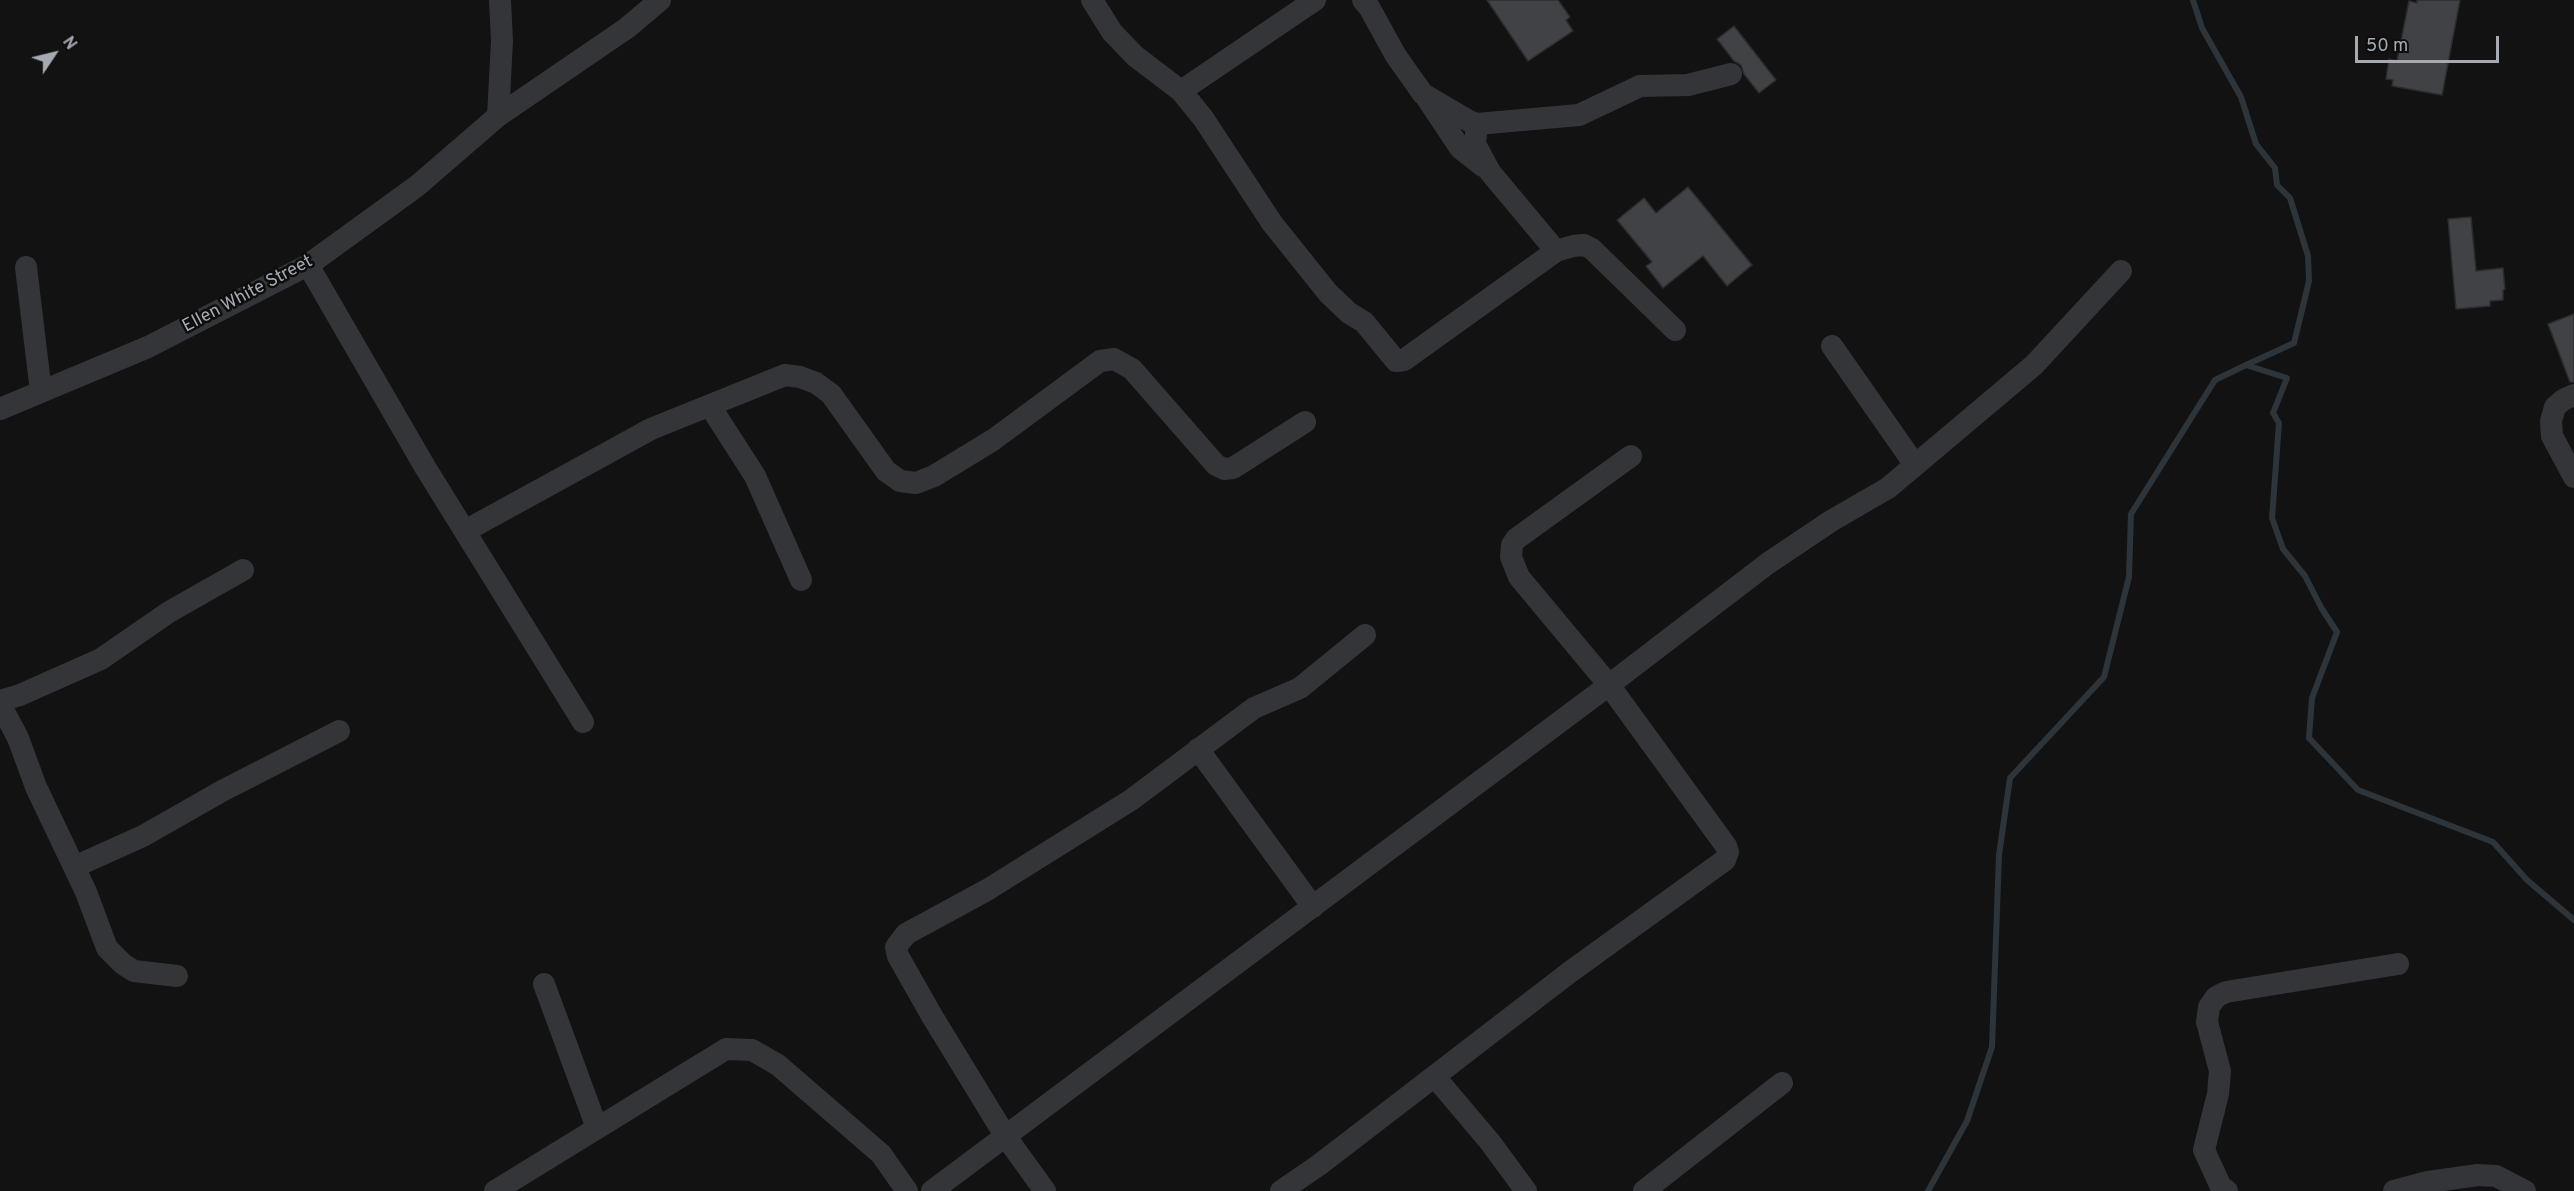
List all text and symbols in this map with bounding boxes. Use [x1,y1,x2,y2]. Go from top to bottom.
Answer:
north arrow [24,24,84,84]
scale bar [2358,24,2502,62]
text: N [57,33,80,54]
text: 50 m [2366,35,2408,58]
street label: Ellen White Street [179,252,317,338]

